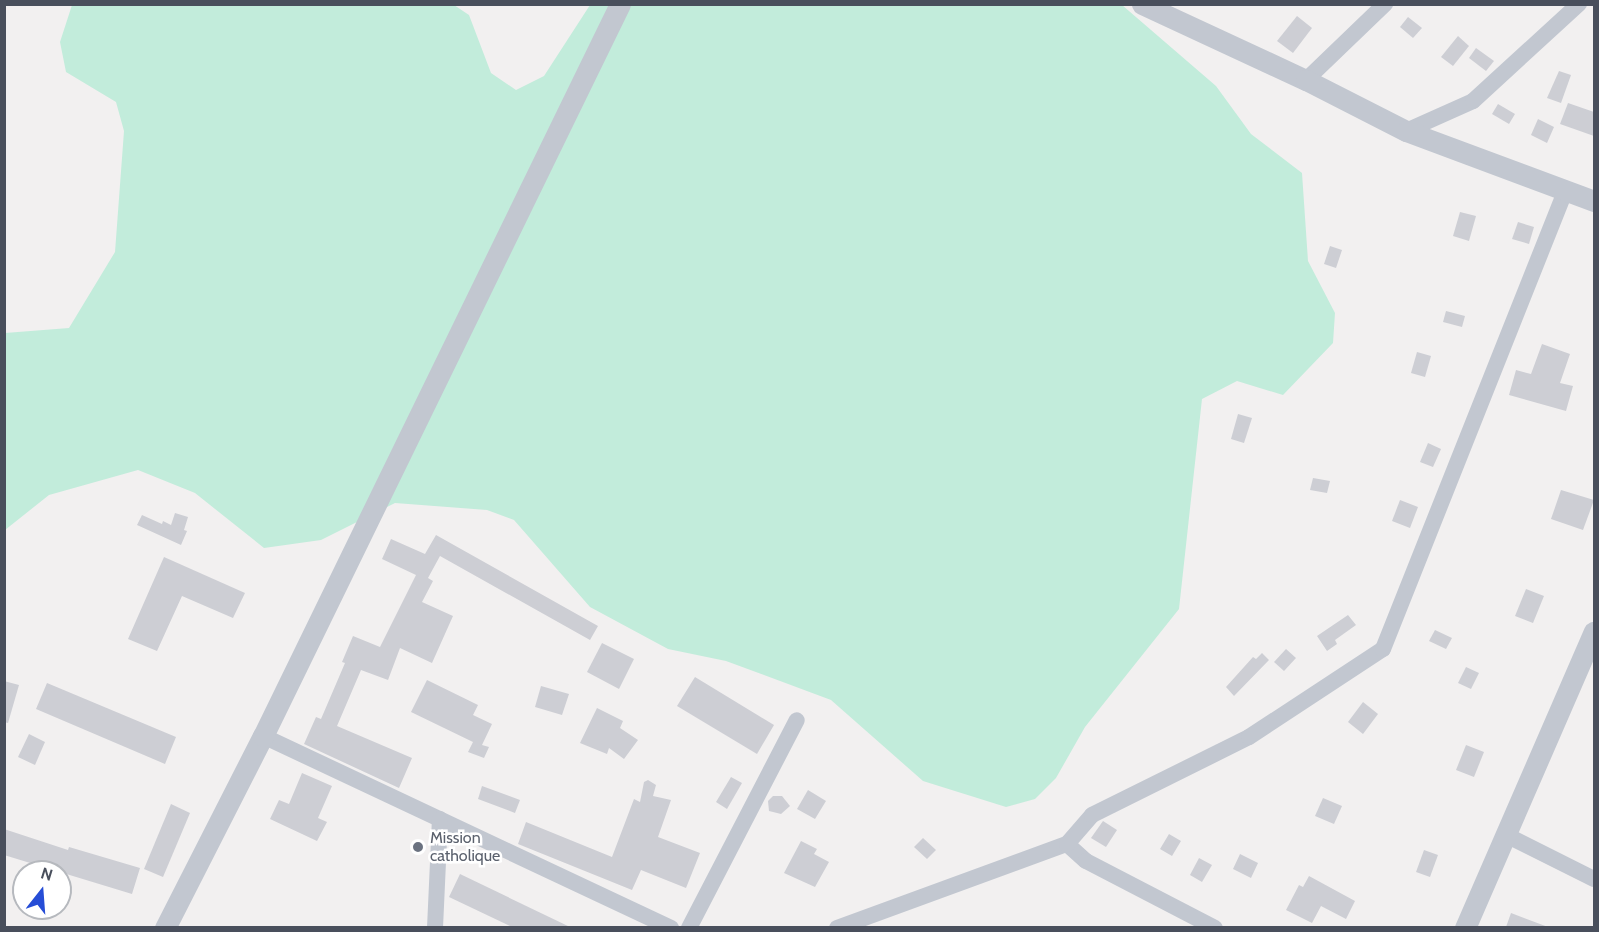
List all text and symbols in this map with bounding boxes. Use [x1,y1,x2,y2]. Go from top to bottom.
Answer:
place label: Mission catholique [430,828,500,866]
marker: Mission catholique [411,840,425,854]
north arrow [12,860,72,920]
text: N [39,863,55,885]

